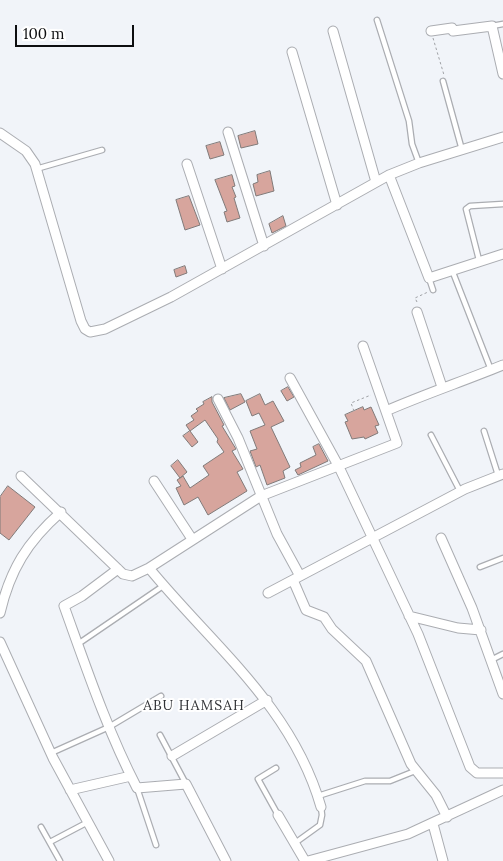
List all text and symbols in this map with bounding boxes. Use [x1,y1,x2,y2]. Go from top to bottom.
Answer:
scale bar [18,15,136,47]
text: 100 m [23,24,64,43]
district label: ABU HAMSAH [142,698,246,714]

